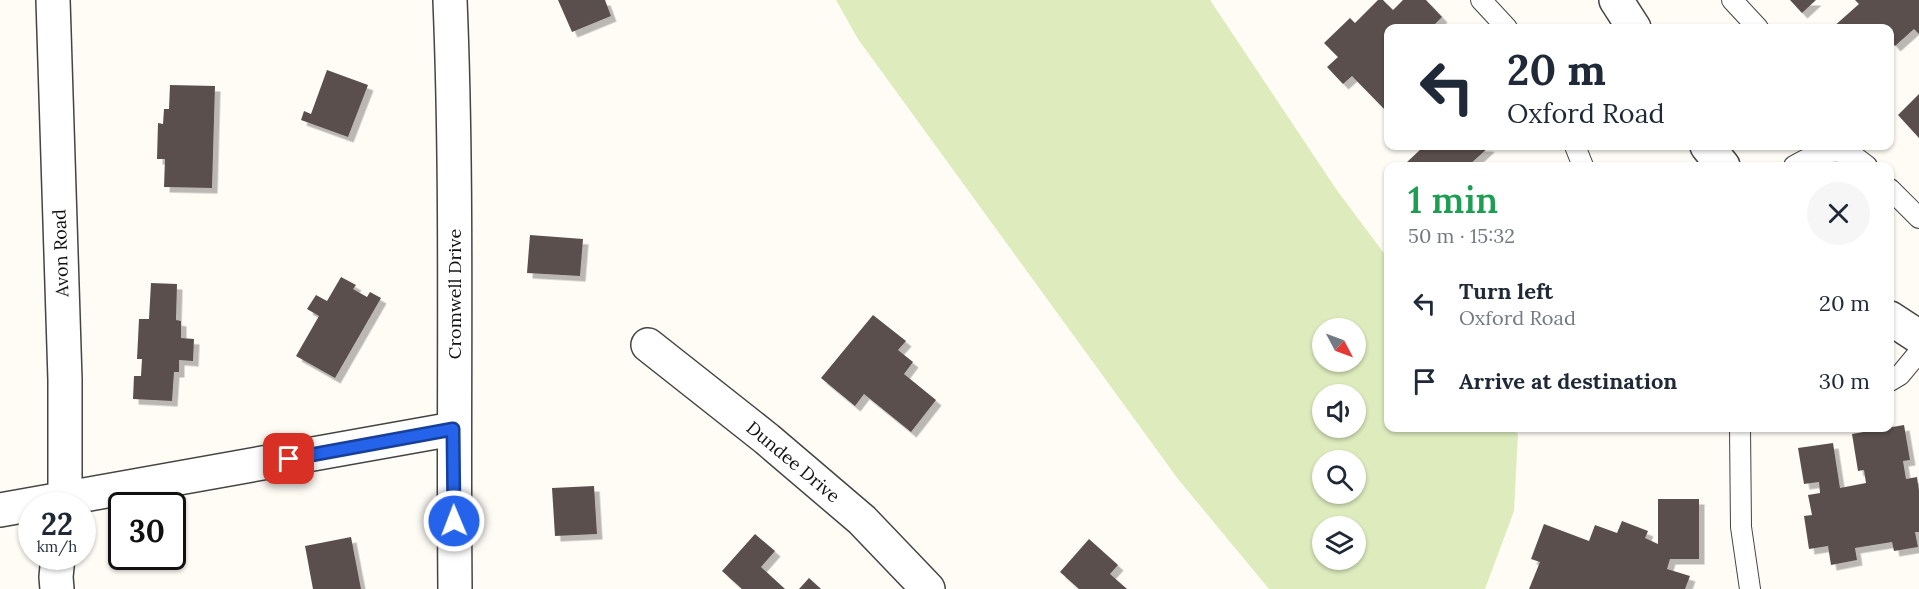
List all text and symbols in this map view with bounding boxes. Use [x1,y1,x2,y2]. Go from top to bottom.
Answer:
text: 20 m [1507,43,1606,97]
icon: left [1408,48,1486,126]
text: Oxford Road [1507,96,1665,130]
text: 1 min [1408,177,1498,223]
button: close [1807,182,1870,245]
street label: Avon Road [47,208,74,298]
text: 50 m · 15:32 [1408,223,1515,248]
street label: Cromwell Drive [443,229,466,359]
text: Turn left [1459,277,1553,305]
icon: left [1408,287,1441,320]
text: 20 m [1819,289,1870,317]
text: Oxford Road [1459,305,1576,330]
north arrow [1312,318,1366,372]
map controls [1312,318,1366,570]
icon: arrive [1408,365,1441,398]
text: Arrive at destination [1459,367,1677,395]
text: 30 m [1819,367,1870,395]
button: sound [1312,384,1366,438]
street label: Dundee Drive [742,416,845,508]
pin [263,433,314,484]
icon: arrive [272,442,305,475]
button: search [1312,450,1366,504]
position arrow [422,489,486,553]
speed limit sign: 30 [108,492,186,570]
text: 22 [41,505,73,543]
button: layers [1312,516,1366,570]
text: km/h [37,537,77,556]

